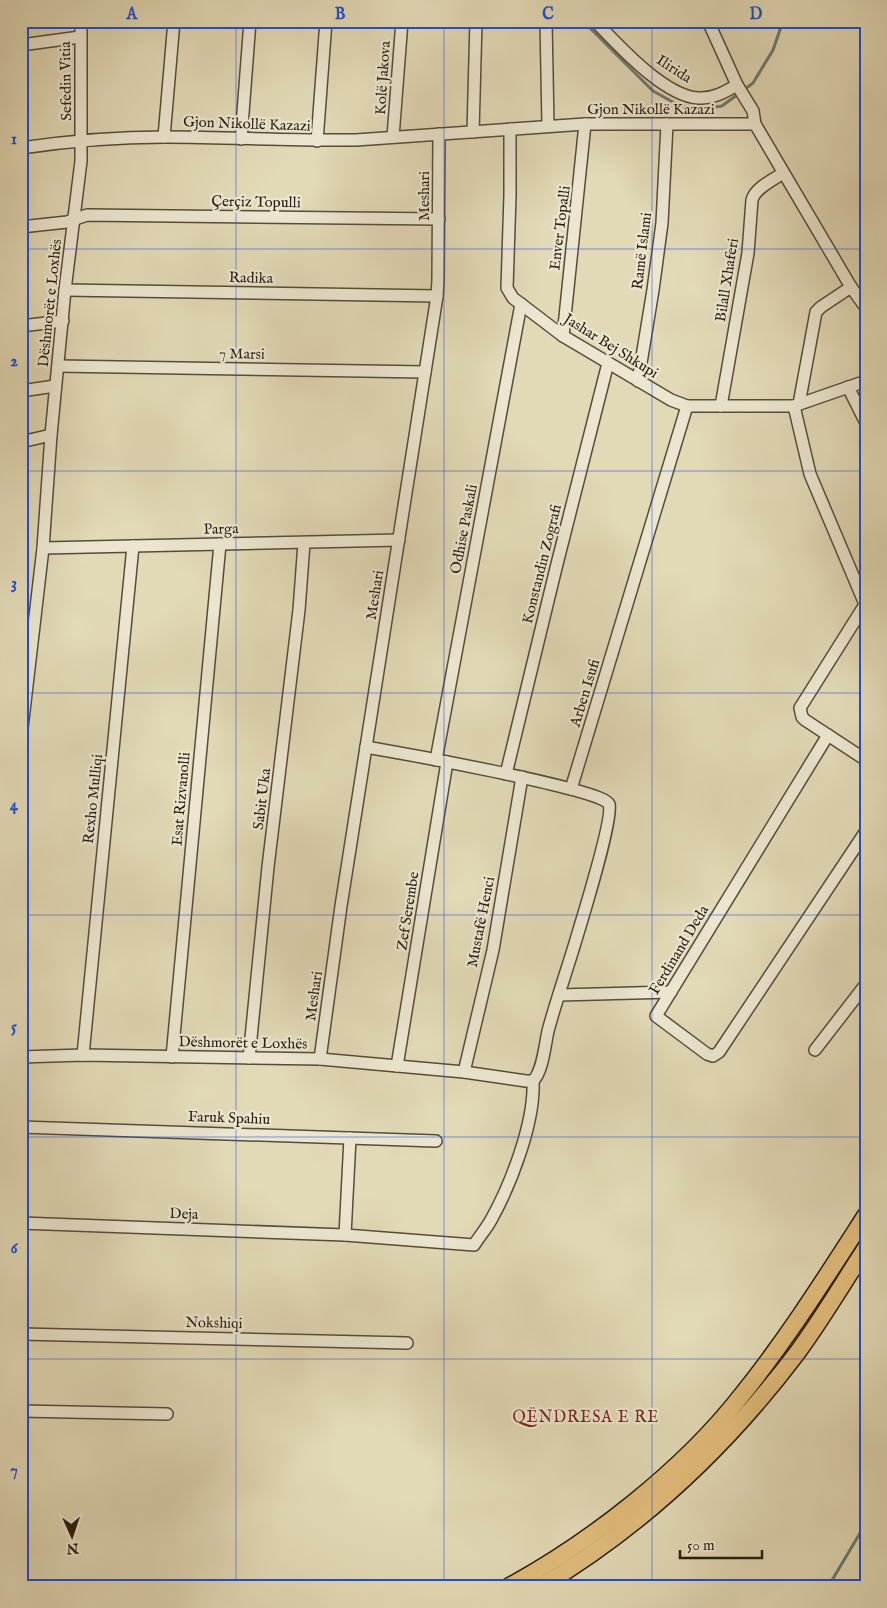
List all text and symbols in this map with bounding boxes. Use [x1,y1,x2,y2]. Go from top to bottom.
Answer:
text: A [126,5,139,25]
text: B [335,5,346,25]
text: C [542,5,554,25]
text: D [750,5,763,25]
street label: Kolë Jakova [371,40,395,116]
street label: Sefedin Vitia [56,41,76,121]
street label: Ilirida [653,51,696,88]
street label: Gjon Nikollë Kazazi [587,100,715,119]
street label: Gjon Nikollë Kazazi [183,112,311,136]
text: 1 [11,130,17,150]
street label: Meshari [415,171,434,221]
street label: Enver Topalli [545,185,575,271]
street label: Çerçiz Topulli [211,192,301,212]
street label: Ramë Islami [628,211,656,291]
street label: Bilall Xhaferi [711,237,743,323]
street label: Dëshmorët e Loxhës [34,238,66,368]
street label: Radika [229,268,274,288]
street label: Jashar Bej Shkupi [559,308,662,383]
street label: 7 Marsi [219,344,265,364]
text: 2 [10,352,18,372]
street label: Odhise Paskali [446,483,482,575]
street label: Konstandin Zografi [518,502,566,626]
street label: Parga [203,519,239,539]
street label: Meshari [362,569,388,621]
text: 3 [11,574,17,594]
street label: Arben Isufi [565,656,604,730]
street label: Esat Rizvanolli [167,751,195,847]
street label: Rexho Mulliqi [79,753,107,845]
street label: Sabit Uka [249,767,275,831]
text: 4 [10,796,19,816]
street label: Zef Serembe [392,870,424,952]
street label: Mustafë Henci [463,875,499,969]
street label: Ferdinand Deda [645,901,713,998]
street label: Meshari [301,970,327,1022]
text: 5 [11,1018,17,1038]
street label: Dëshmorët e Loxhës [178,1032,308,1054]
street label: Faruk Spahiu [188,1107,271,1129]
street label: Deja [169,1204,199,1224]
text: 6 [11,1239,19,1259]
street label: Nokshiqi [185,1313,243,1333]
district label: QËNDRESA E RE [513,1407,659,1428]
text: 7 [10,1461,18,1481]
north arrow [48,1510,98,1560]
scale bar [680,1528,762,1560]
text: 50 m [687,1536,715,1555]
text: N [66,1539,80,1557]

